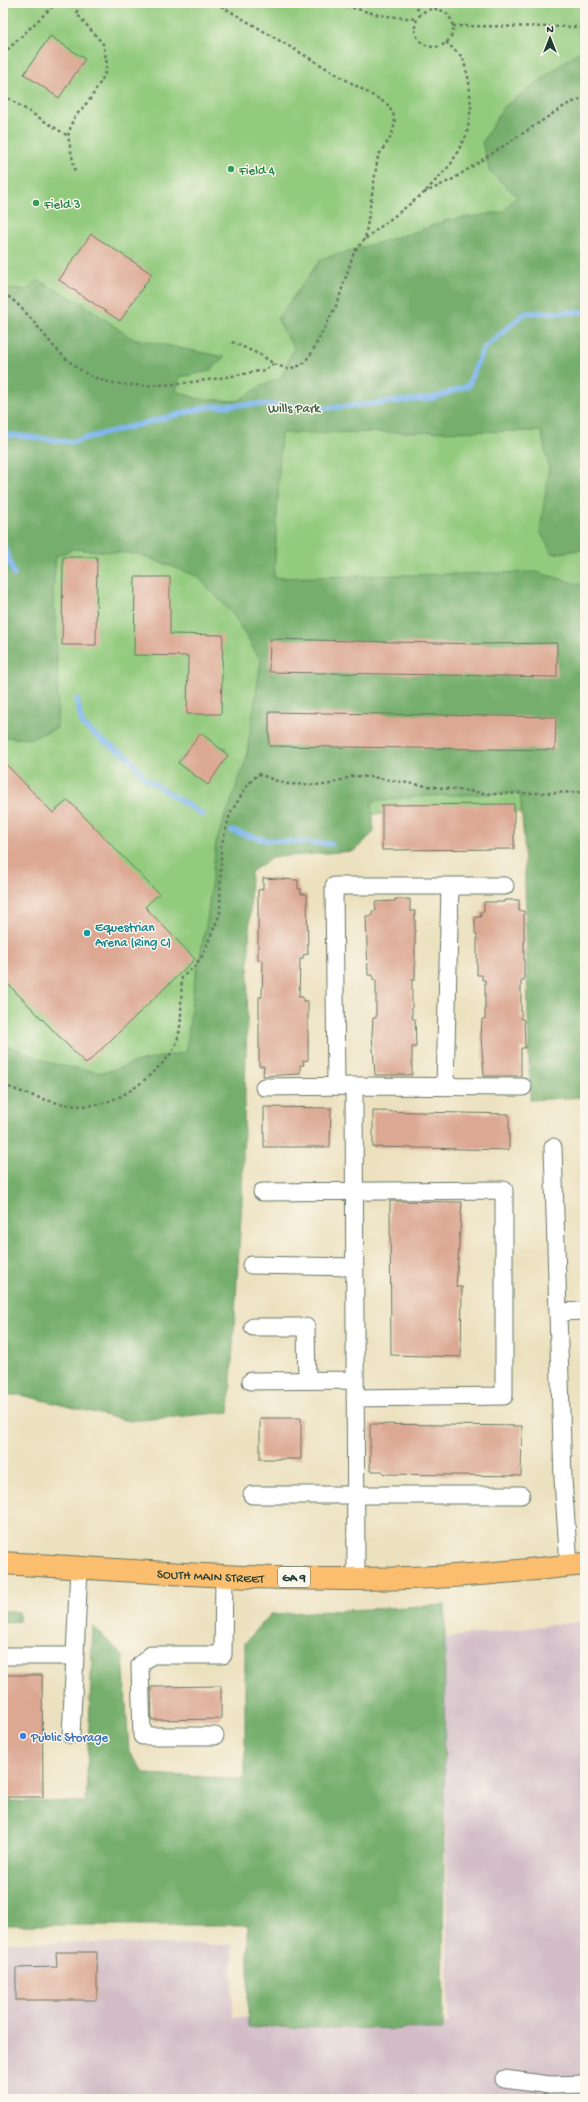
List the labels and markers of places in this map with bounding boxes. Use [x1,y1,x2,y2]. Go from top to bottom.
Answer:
marker: Field 4 [226,164,236,174]
place label: Field 4 [238,164,275,179]
marker: Field 3 [31,198,41,208]
place label: Field 3 [43,198,81,213]
place label: Equestrian Arena (Ring C) [95,921,171,951]
marker: Equestrian Arena (Ring C) [82,928,92,938]
marker: Public Storage [18,1731,28,1741]
place label: Public Storage [30,1731,109,1746]

